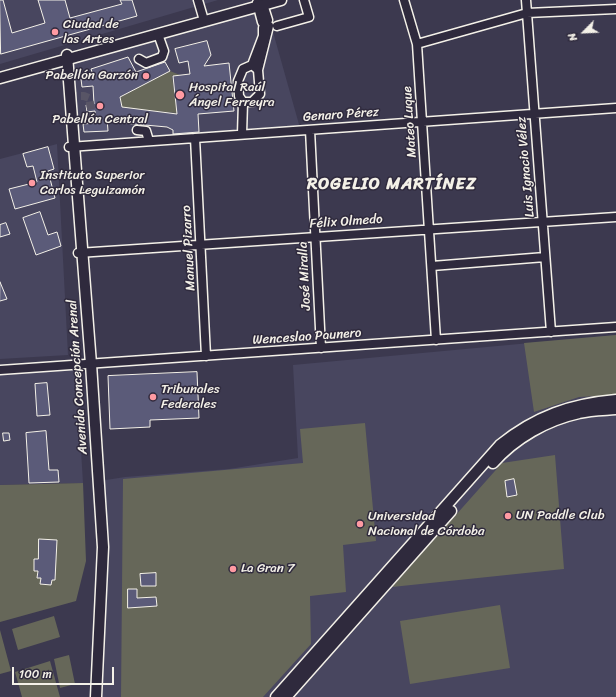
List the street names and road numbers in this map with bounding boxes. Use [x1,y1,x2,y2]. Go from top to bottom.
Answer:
street label: Mateo Luque [400,86,420,158]
street label: Genaro Pérez [302,105,380,125]
street label: Luis Ignacio Vélez [514,116,538,218]
street label: Manuel Pizarro [179,205,199,291]
street label: Félix Olmedo [309,212,383,232]
street label: José Miralla [295,241,315,311]
street label: Avenida Concepción Arenal [65,299,91,455]
street label: Wenceslao Paunero [252,325,362,349]

